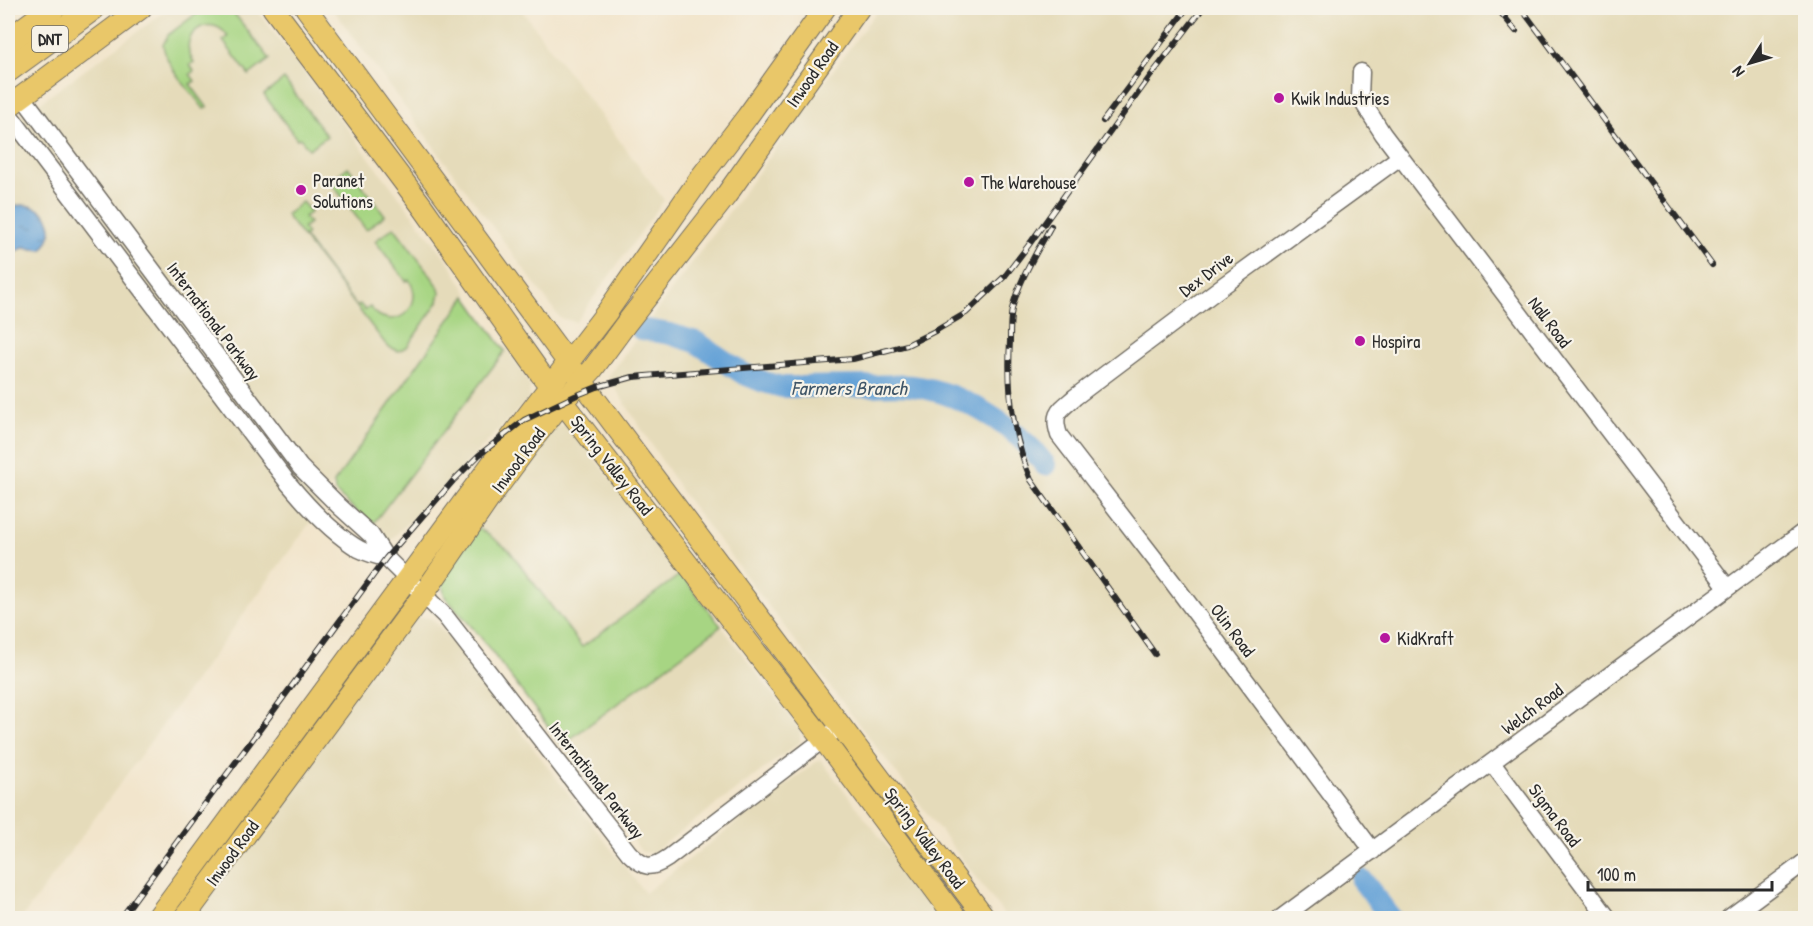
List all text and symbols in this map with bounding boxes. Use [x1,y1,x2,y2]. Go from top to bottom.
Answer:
road number: DNT [32,26,68,52]
north arrow [1720,33,1780,93]
street label: Inwood Road [780,36,844,112]
text: N [1726,62,1749,82]
place label: Kwik Industries [1291,86,1389,111]
marker: Kwik Industries [1272,91,1286,105]
place label: Paranet Solutions [313,168,373,214]
place label: The Warehouse [981,170,1077,195]
marker: The Warehouse [962,175,976,189]
marker: Paranet Solutions [294,183,308,197]
street label: Dex Drive [1174,245,1238,303]
street label: International Parkway [161,257,267,386]
street label: Nall Road [1523,291,1577,353]
place label: Hospira [1372,329,1420,354]
marker: Hospira [1353,334,1367,348]
water label: Farmers Branch [791,374,908,401]
street label: Spring Valley Road [565,410,659,520]
street label: Inwood Road [485,422,551,498]
street label: Olin Road [1205,598,1261,662]
place label: KidKraft [1397,626,1454,651]
marker: KidKraft [1378,631,1392,645]
street label: Welch Road [1496,678,1568,740]
street label: International Parkway [543,716,651,844]
street label: Sigma Road [1523,778,1587,852]
street label: Spring Valley Road [879,782,971,894]
street label: Inwood Road [200,815,264,891]
scale bar [1588,854,1772,892]
text: 100 m [1597,862,1636,887]

